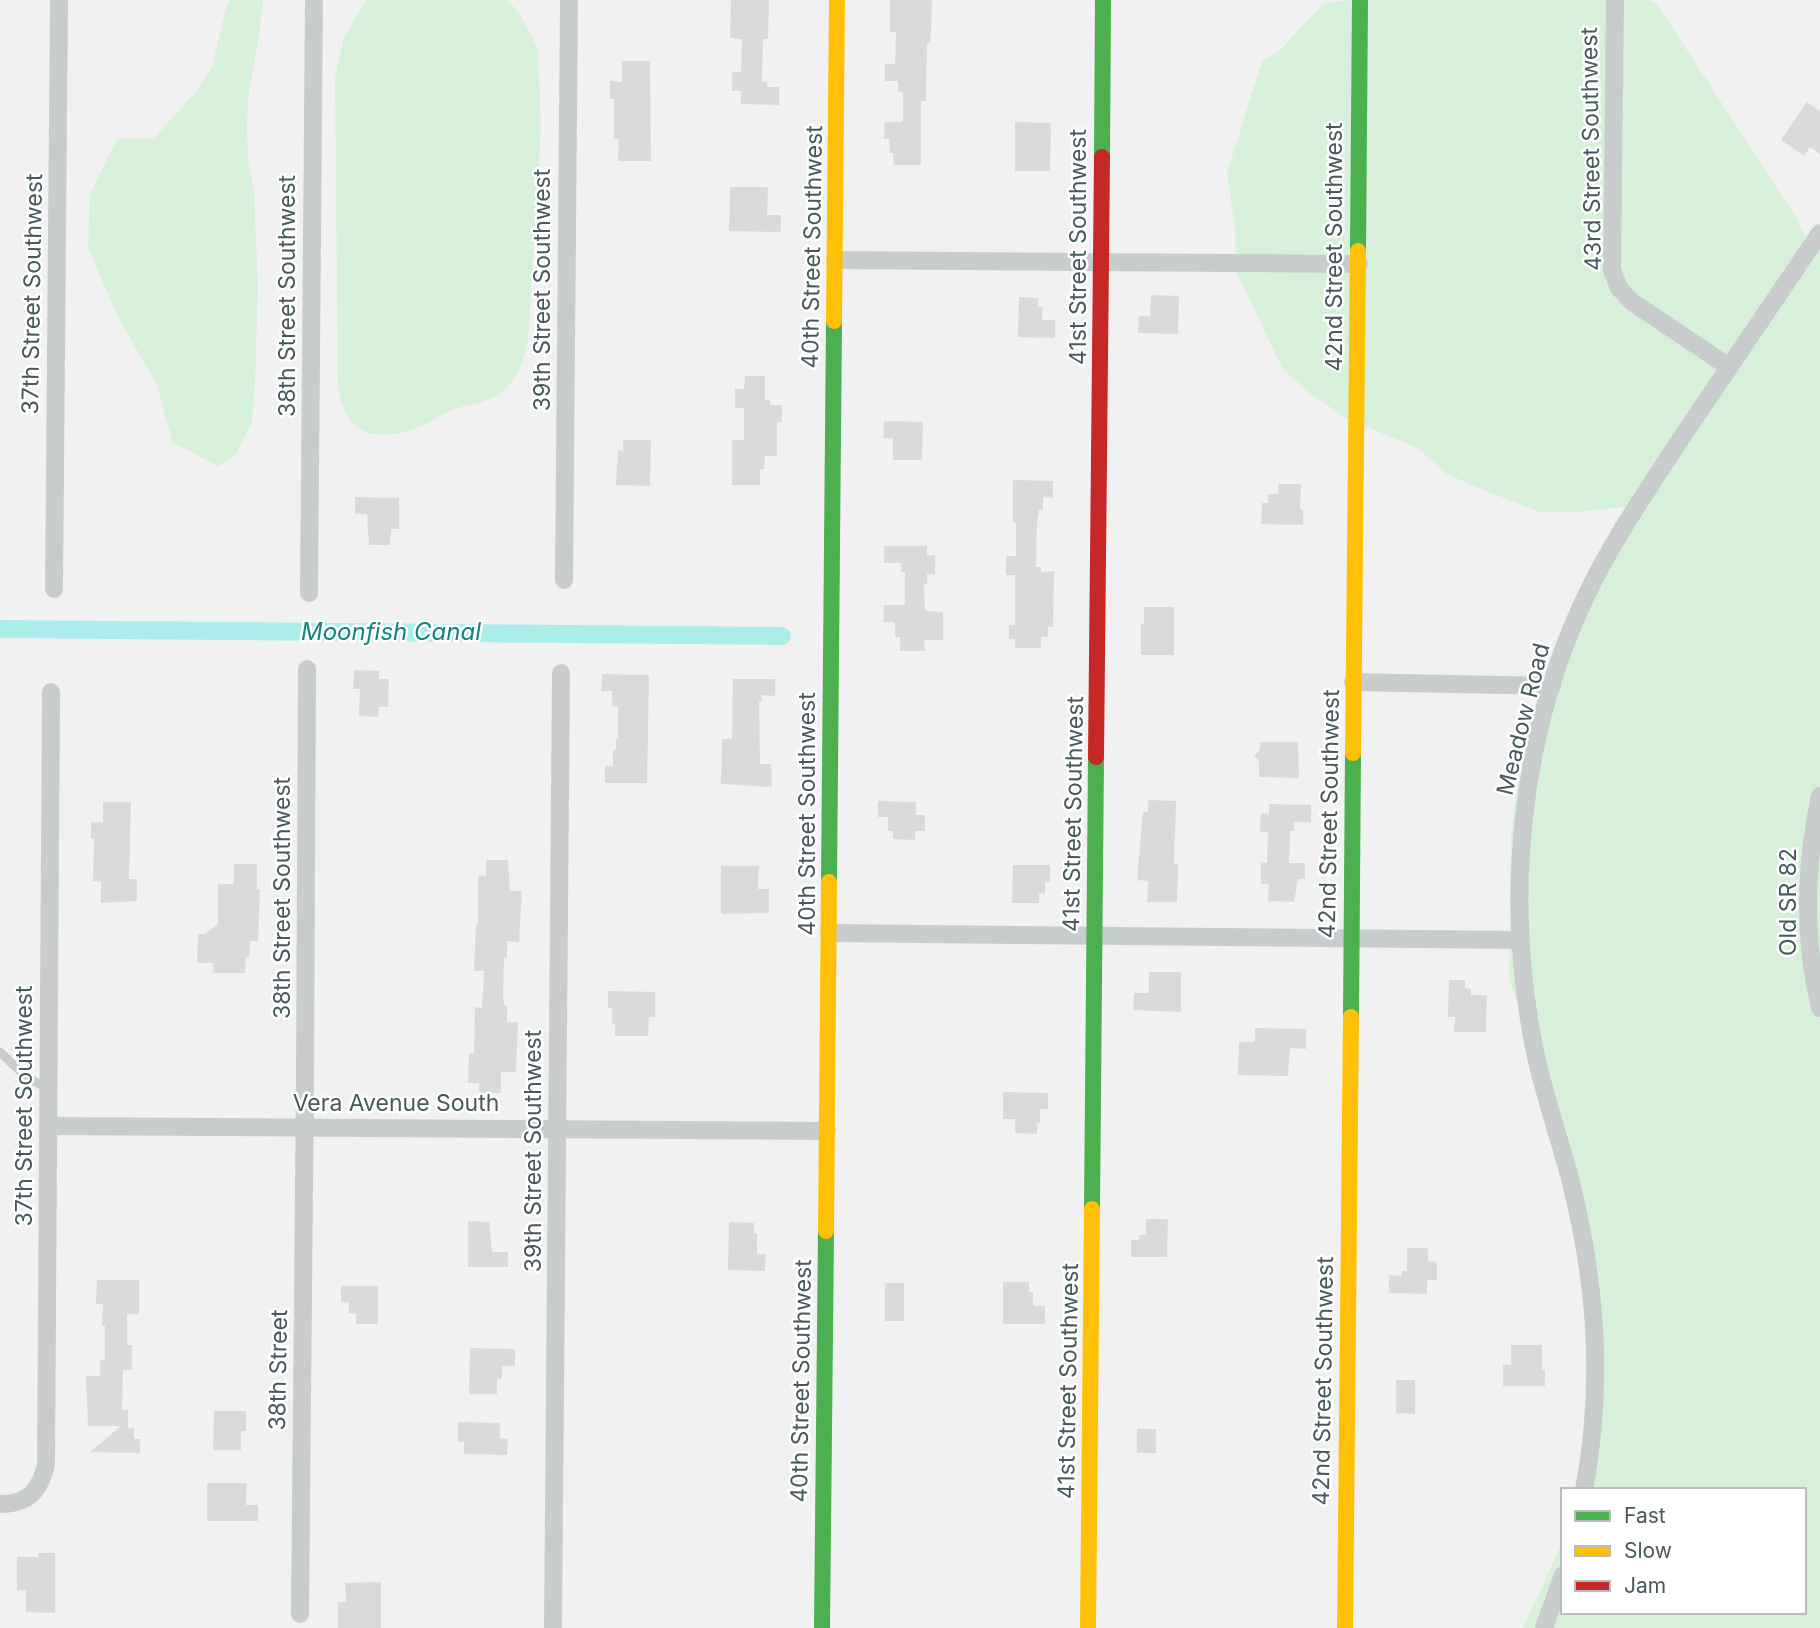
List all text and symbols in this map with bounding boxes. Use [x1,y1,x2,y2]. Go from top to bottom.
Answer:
street label: 43rd Street Southwest [1575,26,1607,271]
street label: 42nd Street Southwest [1320,122,1348,372]
street label: 40th Street Southwest [796,125,828,369]
street label: 41st Street Southwest [1064,129,1092,365]
street label: 39th Street Southwest [528,168,556,411]
street label: 37th Street Southwest [16,173,48,415]
street label: 38th Street Southwest [273,174,301,417]
water label: Moonfish Canal [301,617,481,646]
street label: Meadow Road [1491,640,1555,798]
street label: 42nd Street Southwest [1313,689,1345,939]
street label: 40th Street Southwest [793,692,821,936]
street label: 41st Street Southwest [1057,695,1089,932]
street label: 38th Street Southwest [268,776,296,1019]
street label: Old SR 82 [1774,848,1802,956]
street label: 37th Street Southwest [10,985,38,1226]
street label: 39th Street Southwest [519,1029,547,1272]
street label: Vera Avenue South [293,1089,499,1117]
street label: 42nd Street Southwest [1307,1256,1339,1506]
street label: 40th Street Southwest [785,1259,817,1503]
street label: 41st Street Southwest [1052,1262,1084,1499]
street label: 38th Street [263,1309,293,1431]
legend [1561,1488,1806,1614]
text: Fast [1624,1503,1666,1528]
text: Slow [1624,1538,1672,1563]
text: Jam [1624,1573,1666,1598]

